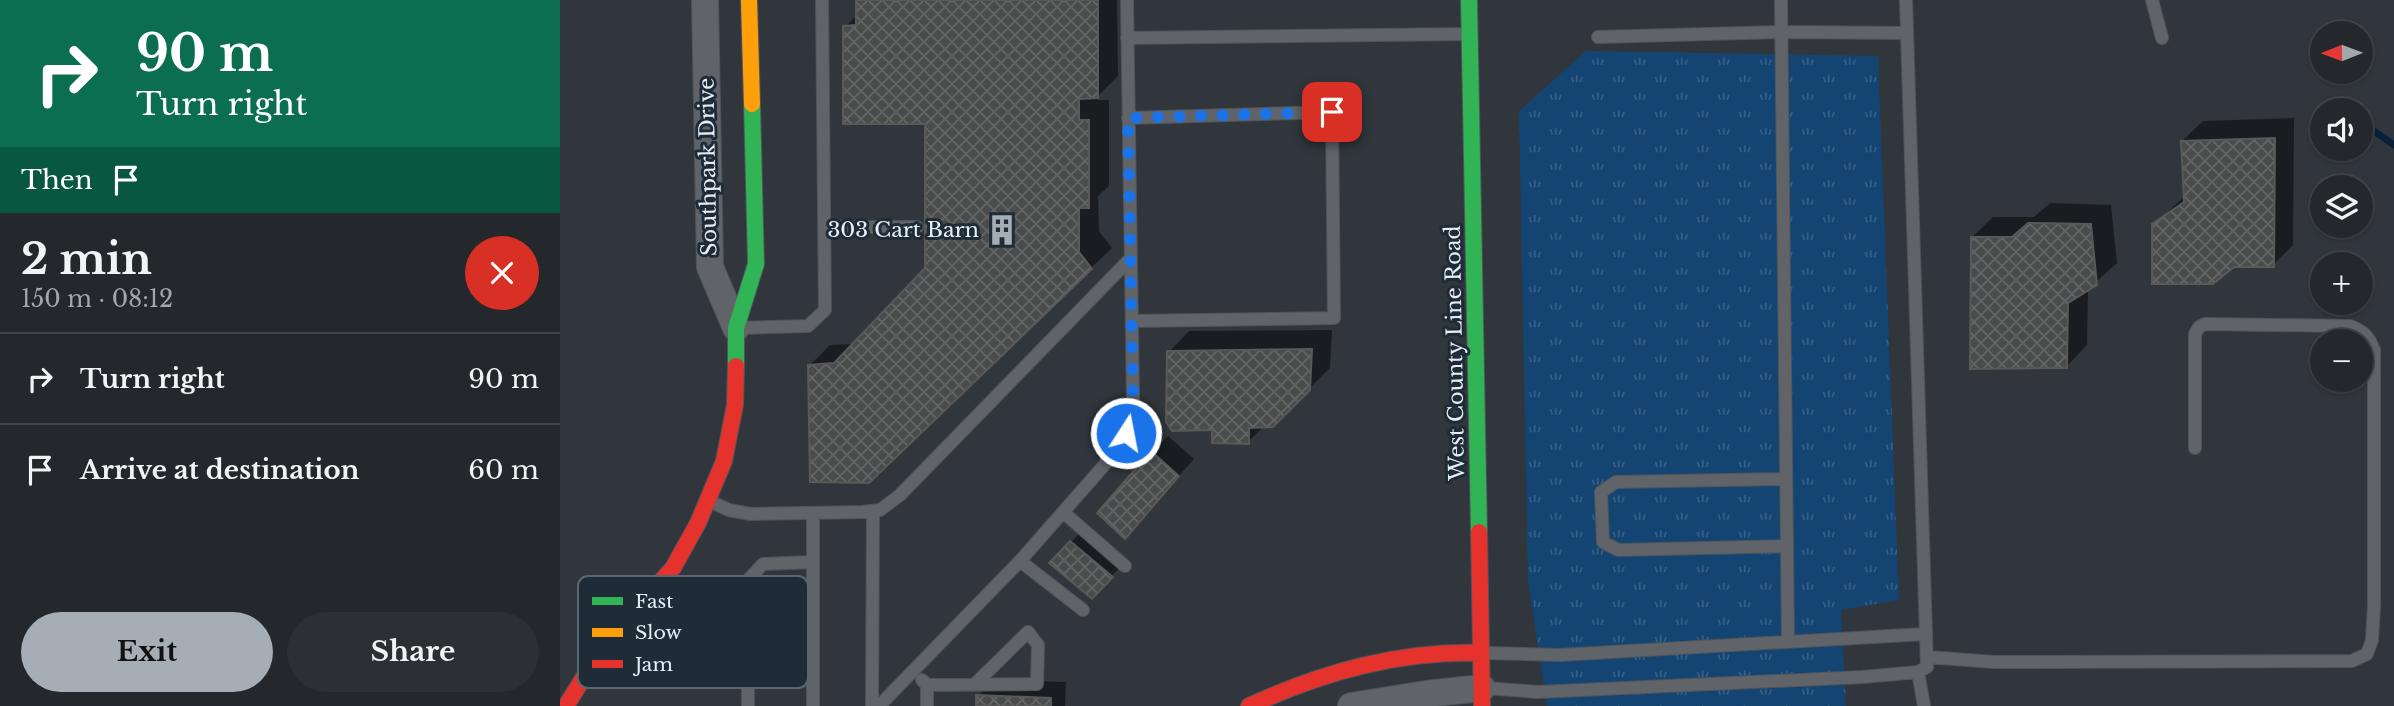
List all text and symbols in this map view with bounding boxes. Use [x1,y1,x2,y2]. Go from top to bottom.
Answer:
north arrow [2310,21,2373,84]
map controls [2310,21,2373,392]
text: 90 m [136,23,273,84]
icon: right [21,28,112,119]
street label: Southpark Drive [693,78,723,256]
pin [1302,82,1362,142]
text: Turn right [136,84,307,124]
icon: arrive [1313,93,1351,131]
button: sound [2310,98,2373,161]
icon: arrive [107,161,145,199]
text: Then [21,164,93,196]
button: layers [2310,175,2373,238]
building icon: 303 Cart Barn [985,213,1019,247]
place label: 303 Cart Barn [827,217,979,243]
street label: West County Line Road [1440,225,1470,482]
text: 2 min [21,233,152,285]
button: close [465,236,539,310]
button: + [2310,252,2373,315]
text: 150 m · 08:12 [21,285,173,313]
button: − [2310,329,2373,392]
icon: right [21,360,59,398]
text: Turn right [80,363,225,395]
text: 90 m [468,363,539,395]
position arrow [1089,396,1163,470]
icon: arrive [21,451,59,489]
text: Arrive at destination [80,454,360,486]
text: 60 m [468,454,539,486]
legend [578,576,808,688]
text: Fast [635,590,674,613]
button: Exit [21,612,273,692]
button: Share [287,612,539,692]
text: Slow [635,621,682,644]
text: Jam [632,653,673,676]

